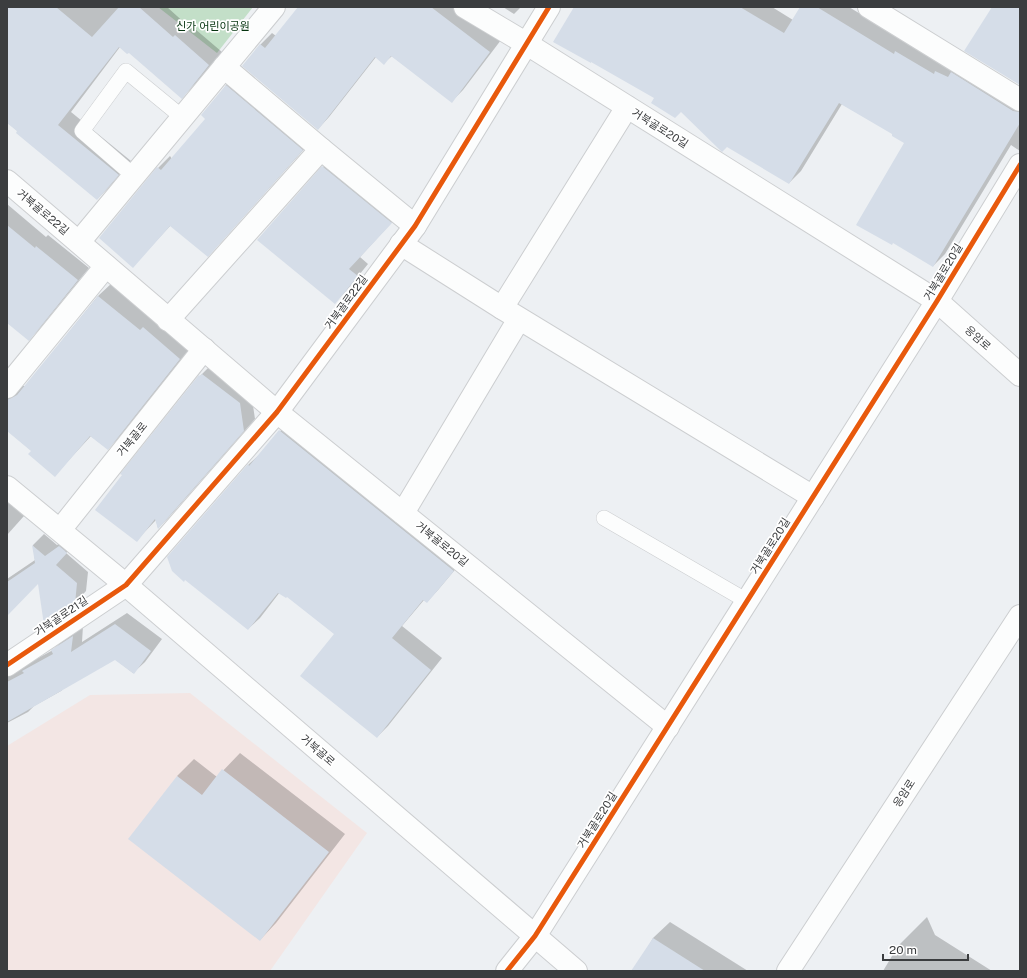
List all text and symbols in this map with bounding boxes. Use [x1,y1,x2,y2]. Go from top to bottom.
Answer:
park label: 신가 어린이공원 [176,20,250,32]
street label: 거북골로20길 [630,106,690,150]
street label: 거북골로22길 [15,187,71,237]
street label: 거북골로20길 [921,242,965,302]
street label: 거북골로22길 [322,273,370,331]
street label: 응암로 [963,323,993,353]
street label: 거북골로 [115,419,149,459]
street label: 거북골로20길 [748,516,792,576]
street label: 거북골로20길 [413,519,471,569]
street label: 거북골로21길 [32,594,90,638]
street label: 거북골로 [299,732,337,768]
street label: 응암로 [891,777,917,809]
street label: 거북골로20길 [575,790,619,850]
scale bar [883,936,968,962]
text: 20 m [889,943,917,957]

